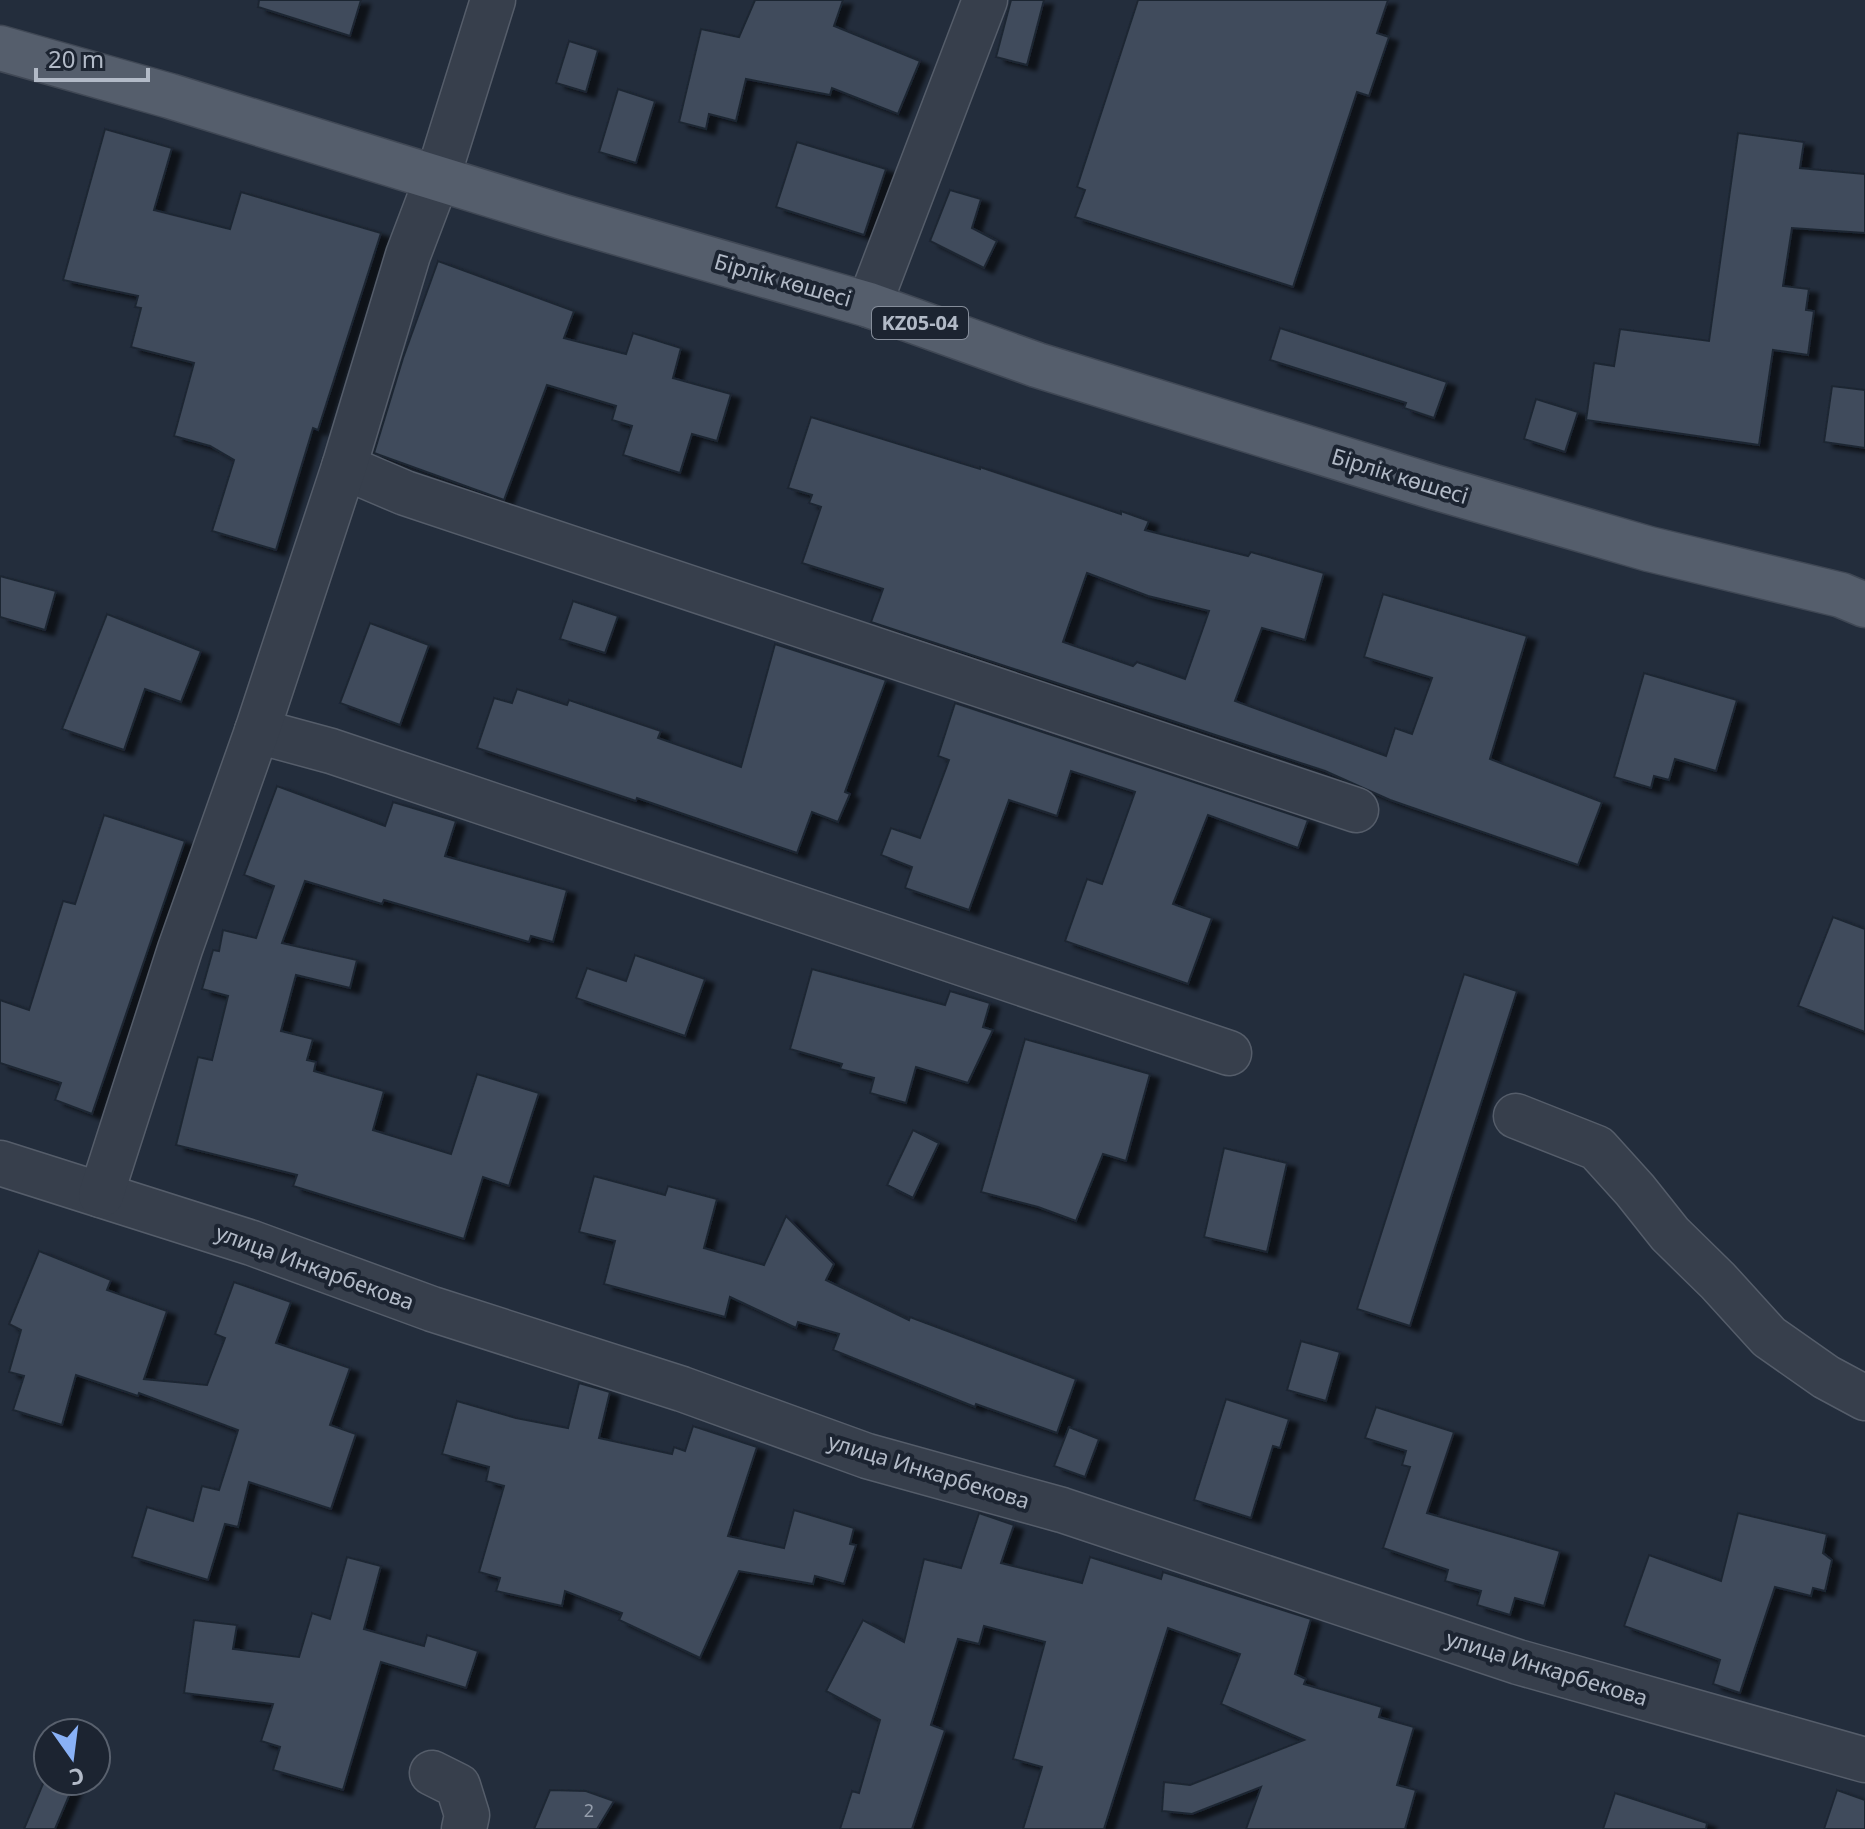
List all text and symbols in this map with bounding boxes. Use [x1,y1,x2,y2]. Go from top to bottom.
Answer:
scale bar [36,32,148,82]
text: 20 m [48,42,104,75]
street label: Бірлік көшесі [711,245,855,313]
road number: KZ05-04 [872,307,968,339]
street label: Бірлік көшесі [1328,440,1472,510]
street label: улица Инкарбекова [212,1216,419,1316]
street label: улица Инкарбекова [825,1425,1034,1515]
street label: улица Инкарбекова [1443,1622,1652,1712]
north arrow [32,1717,112,1797]
text: С [67,1761,88,1794]
house number: 2 [584,1798,594,1822]

